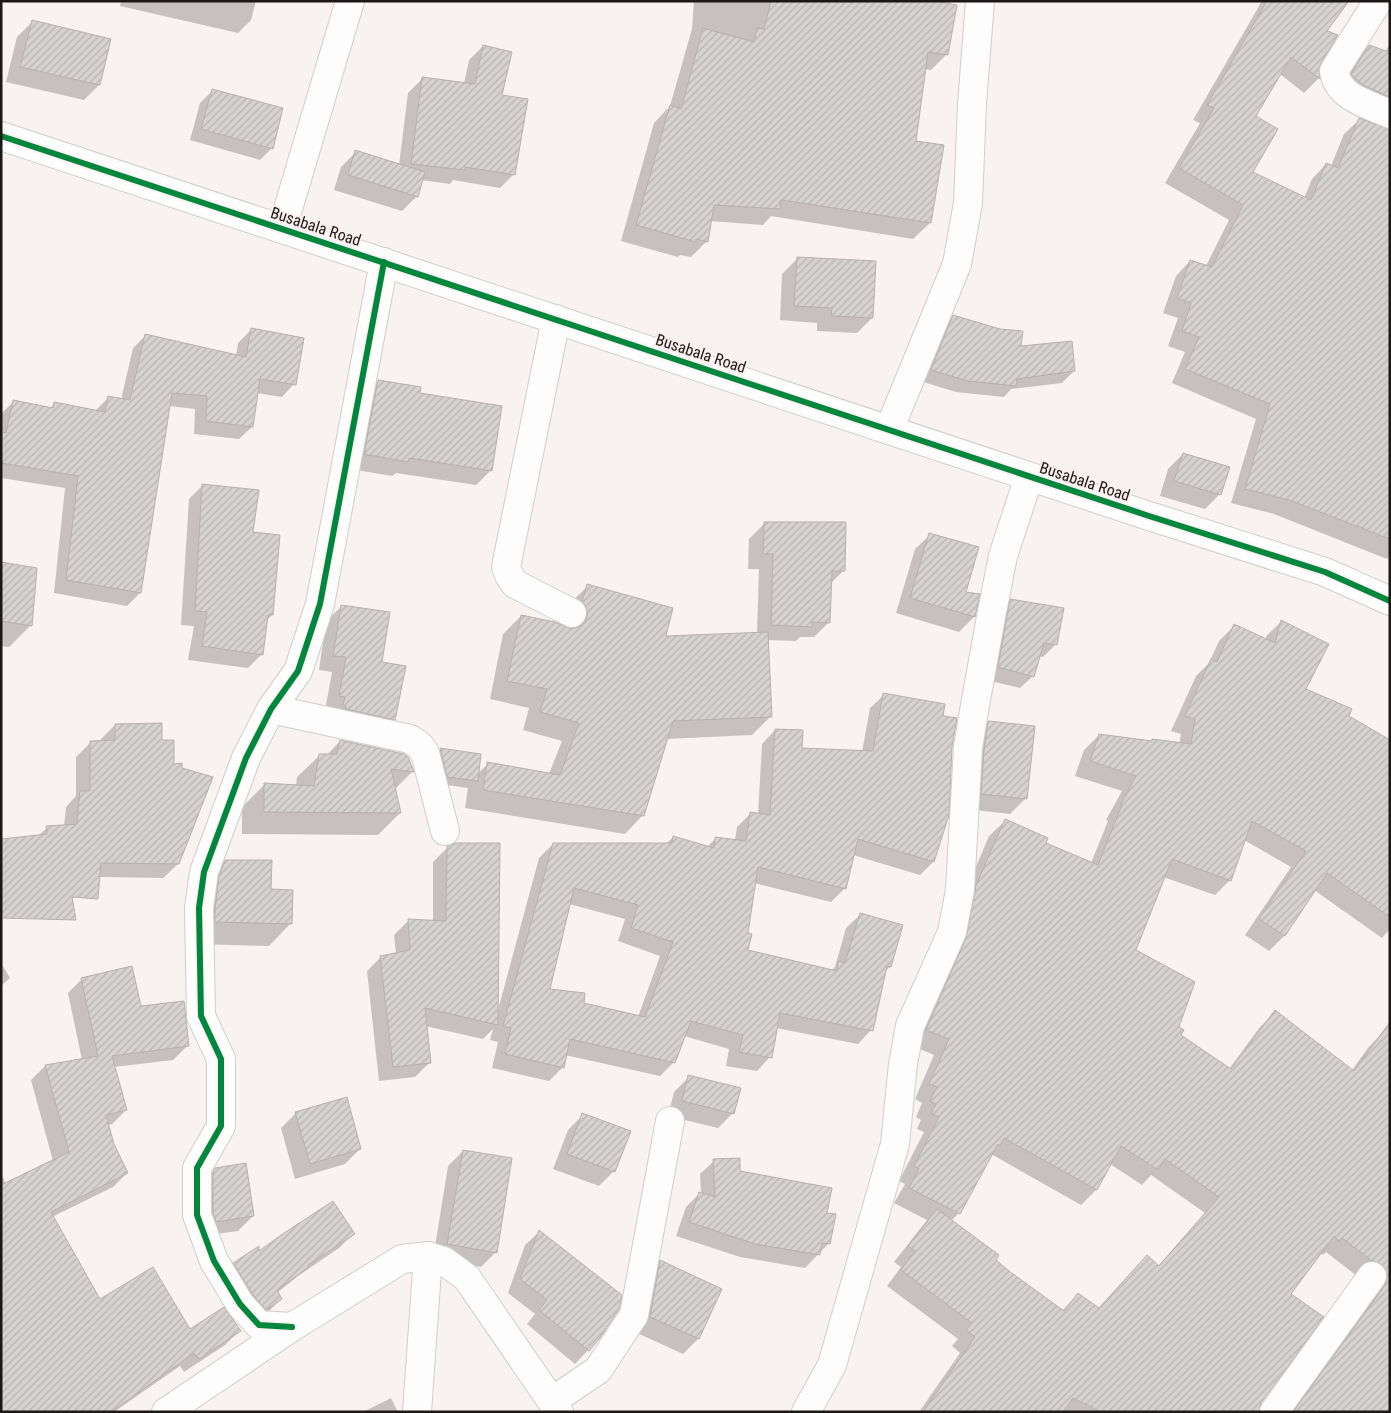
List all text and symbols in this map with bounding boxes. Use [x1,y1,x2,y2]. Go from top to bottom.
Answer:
street label: Busabala Road [268,203,364,250]
street label: Busabala Road [653,330,749,377]
street label: Busabala Road [1037,458,1133,505]

